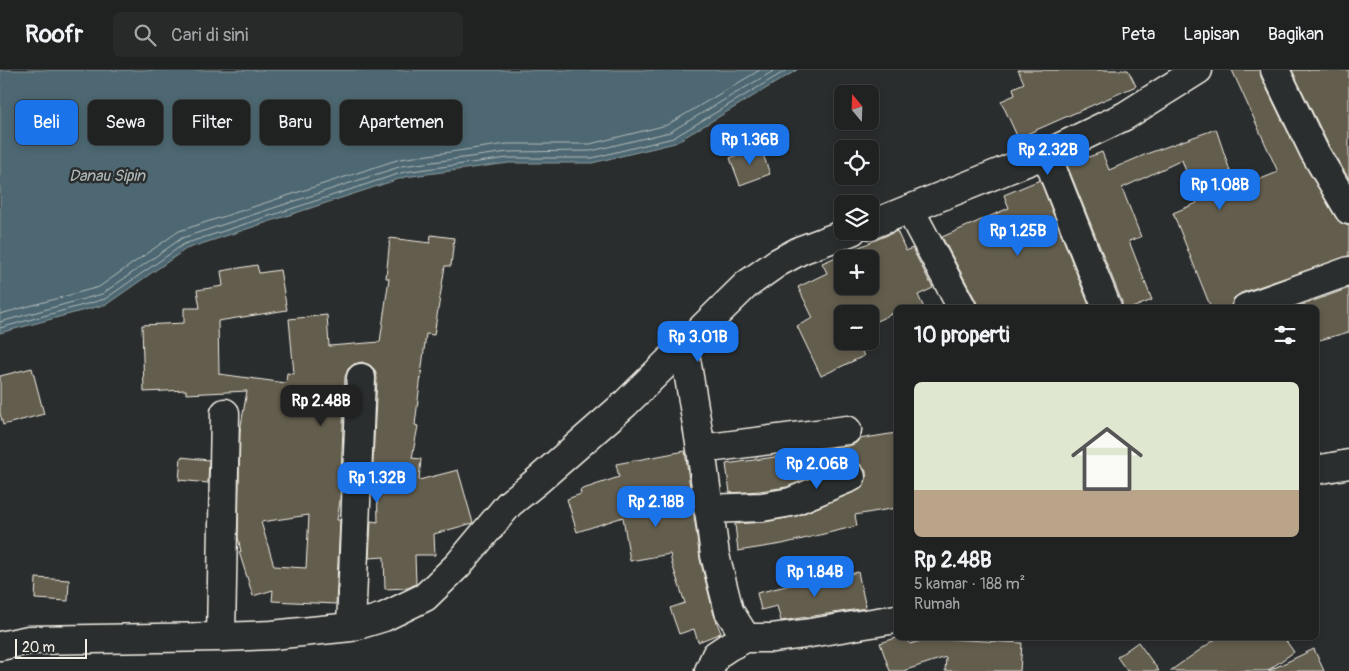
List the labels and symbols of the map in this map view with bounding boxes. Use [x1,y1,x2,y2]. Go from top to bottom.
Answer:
north arrow [834,85,879,130]
pin: Rp 1.36B [698,124,802,166]
pin: Rp 2.32B [996,134,1100,176]
water label: Danau Sipin [69,166,146,186]
pin: Rp 1.08B [1168,168,1272,211]
pin: Rp 1.25B [966,214,1070,257]
pin: Rp 3.01B [646,320,750,363]
pin: Rp 2.48B [269,384,373,427]
pin: Rp 2.06B [765,448,869,490]
pin: Rp 1.32B [325,462,429,504]
pin: Rp 2.18B [604,486,708,528]
pin: Rp 1.84B [763,556,867,598]
scale bar [15,636,88,659]

